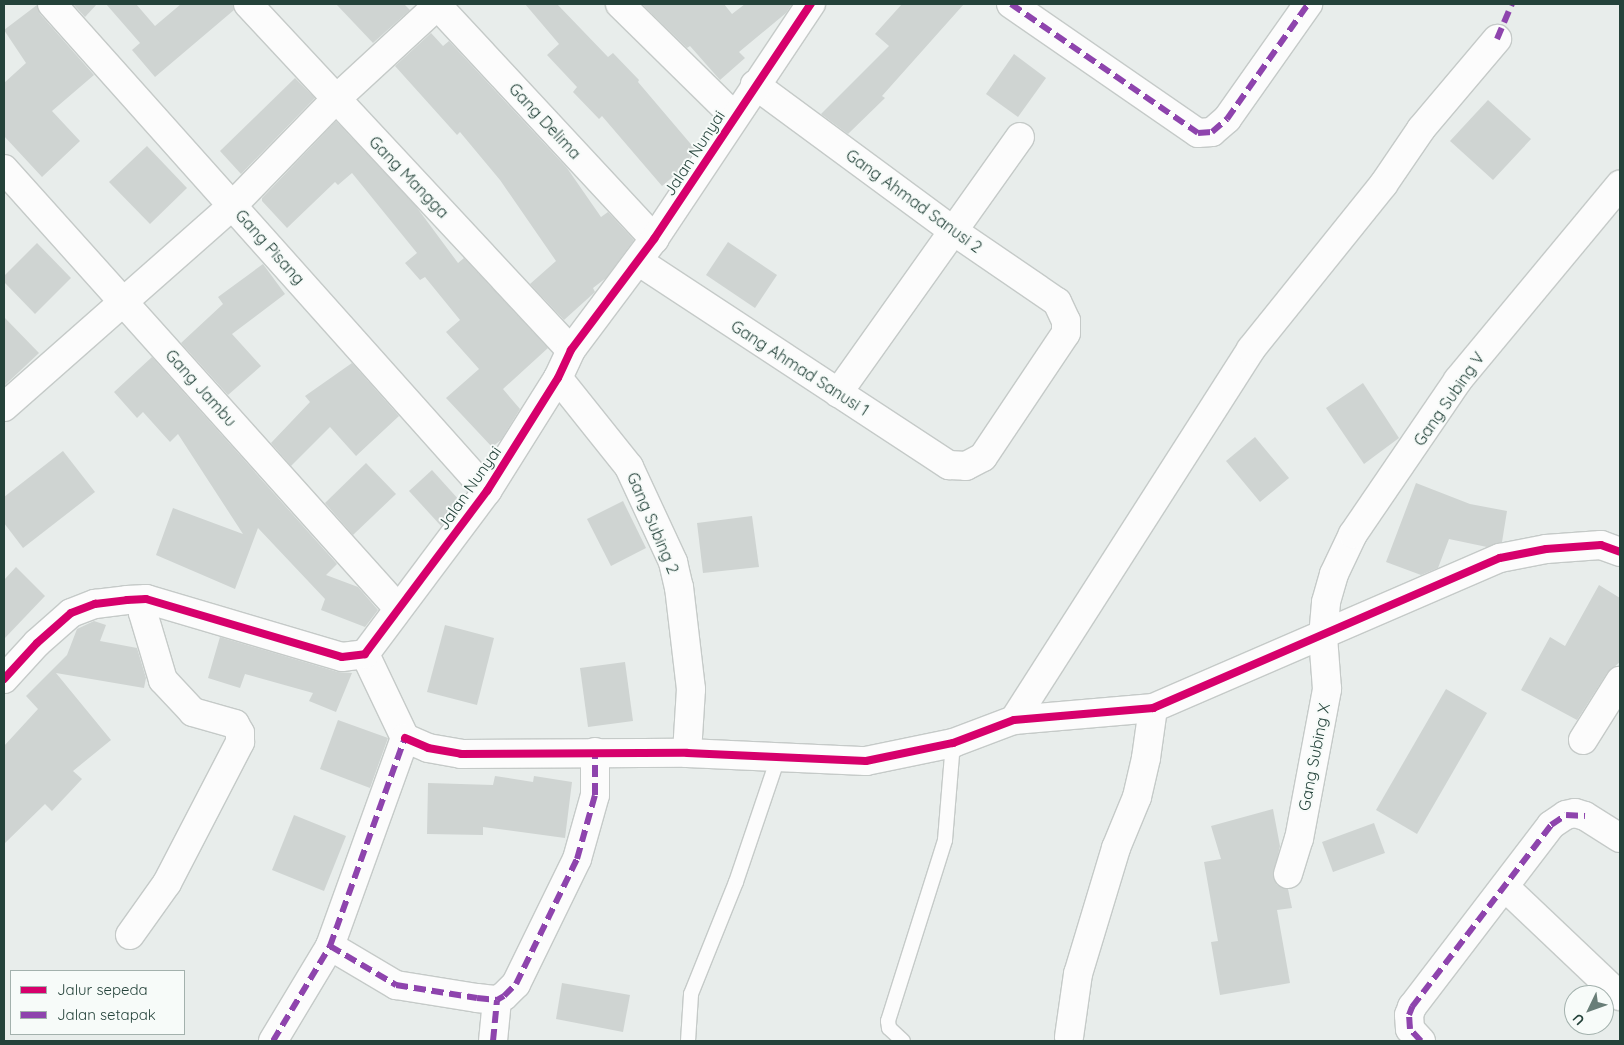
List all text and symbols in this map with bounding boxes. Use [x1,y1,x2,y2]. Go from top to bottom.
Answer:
street label: Gang Delima [505,79,585,163]
street label: Jalan Nunyai [659,107,729,199]
street label: Gang Mangga [365,132,453,222]
street label: Gang Ahmad Sanusi 2 [842,145,986,257]
street label: Gang Pisang [231,206,309,288]
street label: Gang Ahmad Sanusi 1 [727,316,873,420]
street label: Gang Jambu [161,346,241,430]
street label: Gang Subing V [1410,348,1488,450]
street label: Jalan Nunyai [433,442,505,534]
street label: Gang Subing 2 [623,469,683,577]
street label: Gang Subing X [1294,702,1334,812]
legend [10,970,185,1035]
text: Jalur sepeda [57,980,148,999]
north arrow [1564,985,1614,1035]
text: Jalan setapak [57,1005,156,1024]
text: U [1569,1010,1589,1029]

